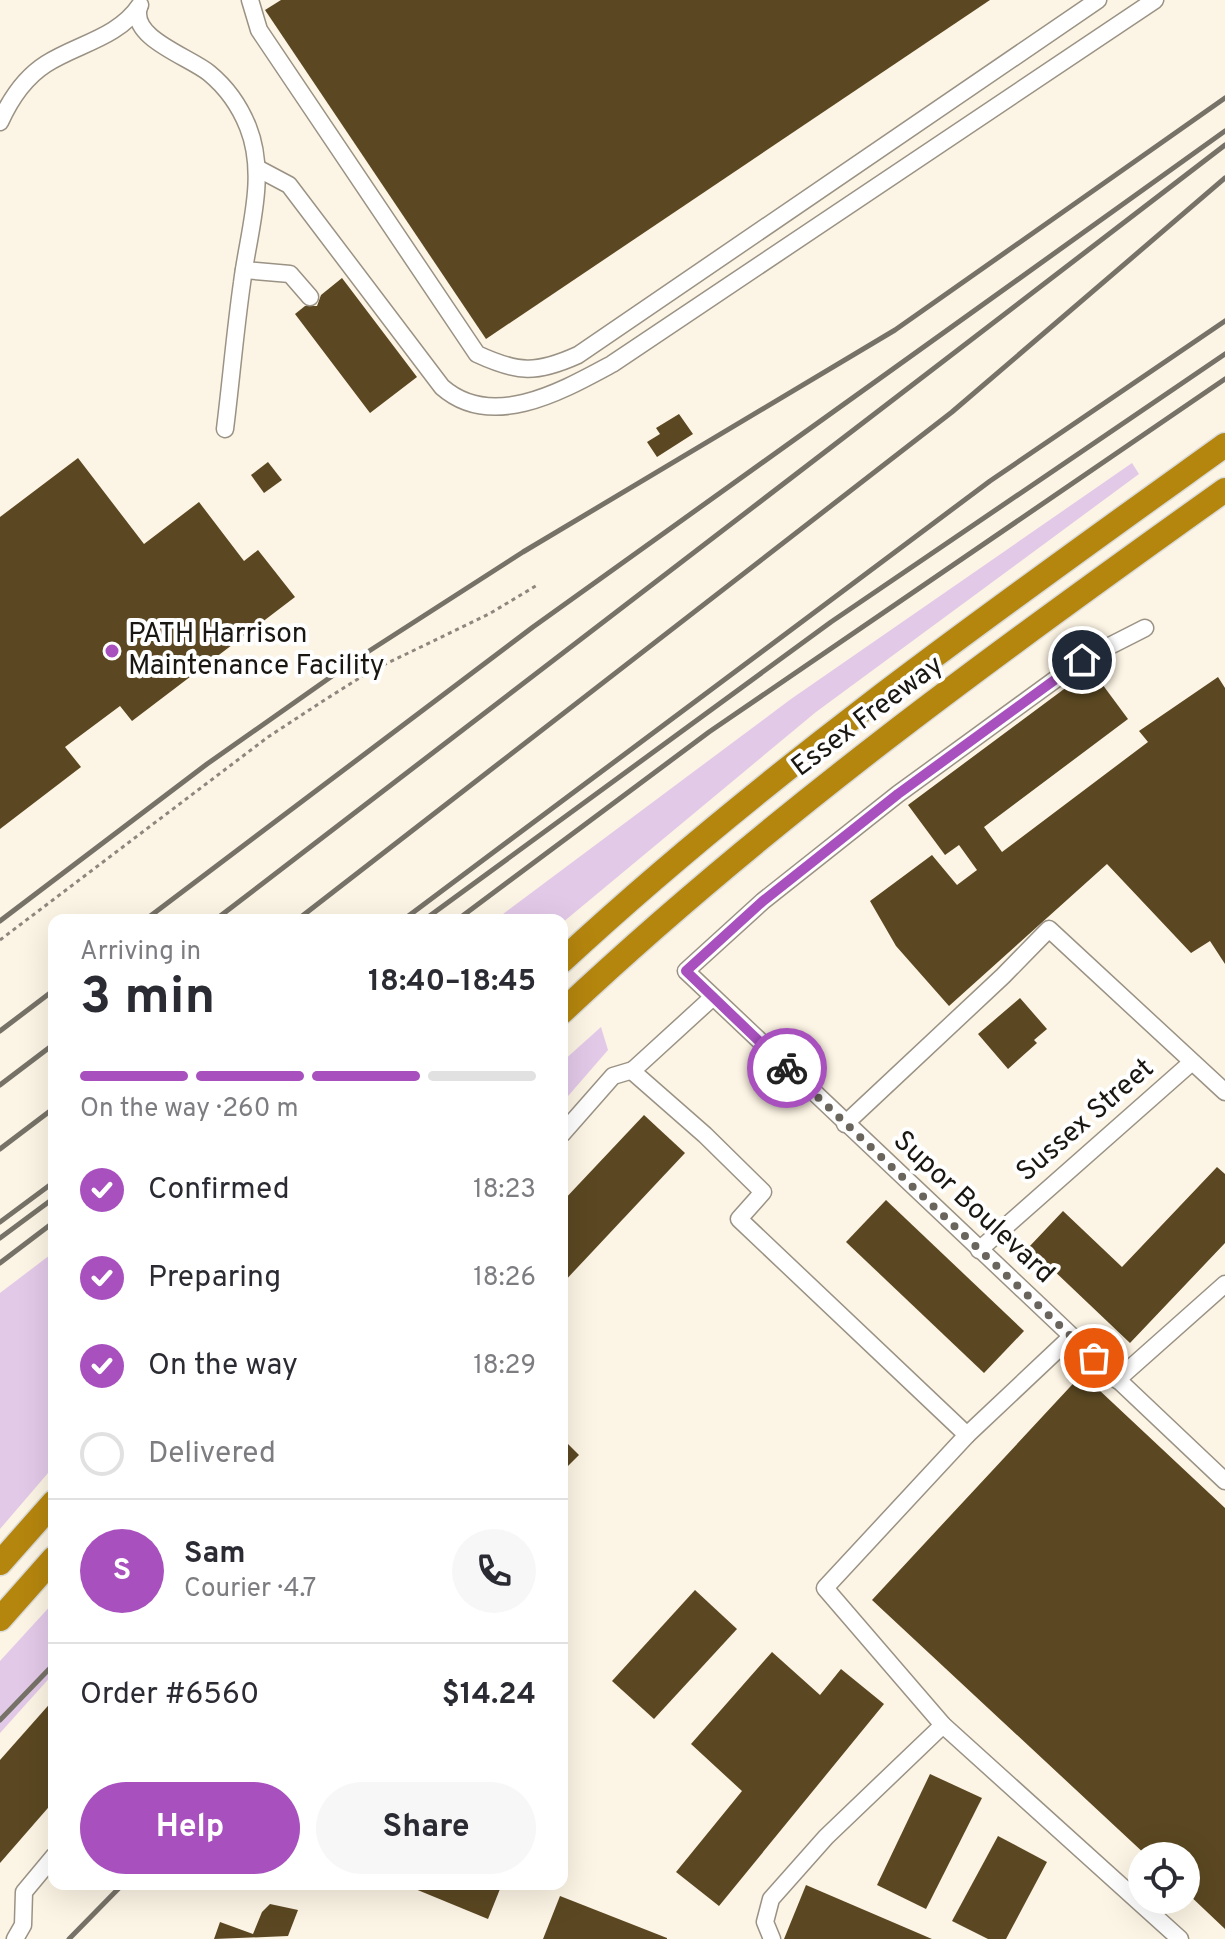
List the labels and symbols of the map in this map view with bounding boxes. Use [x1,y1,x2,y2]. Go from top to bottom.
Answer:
place label: PATH Harrison Maintenance Facility [128,617,385,685]
pin [1048,626,1116,694]
marker: PATH Harrison Maintenance Facility [103,642,121,660]
street label: Essex Freeway [785,648,951,786]
courier [747,1028,827,1108]
street label: Sussex Street [1010,1051,1162,1191]
street label: Supor Boulevard [884,1124,1062,1292]
pin [1060,1324,1128,1392]

